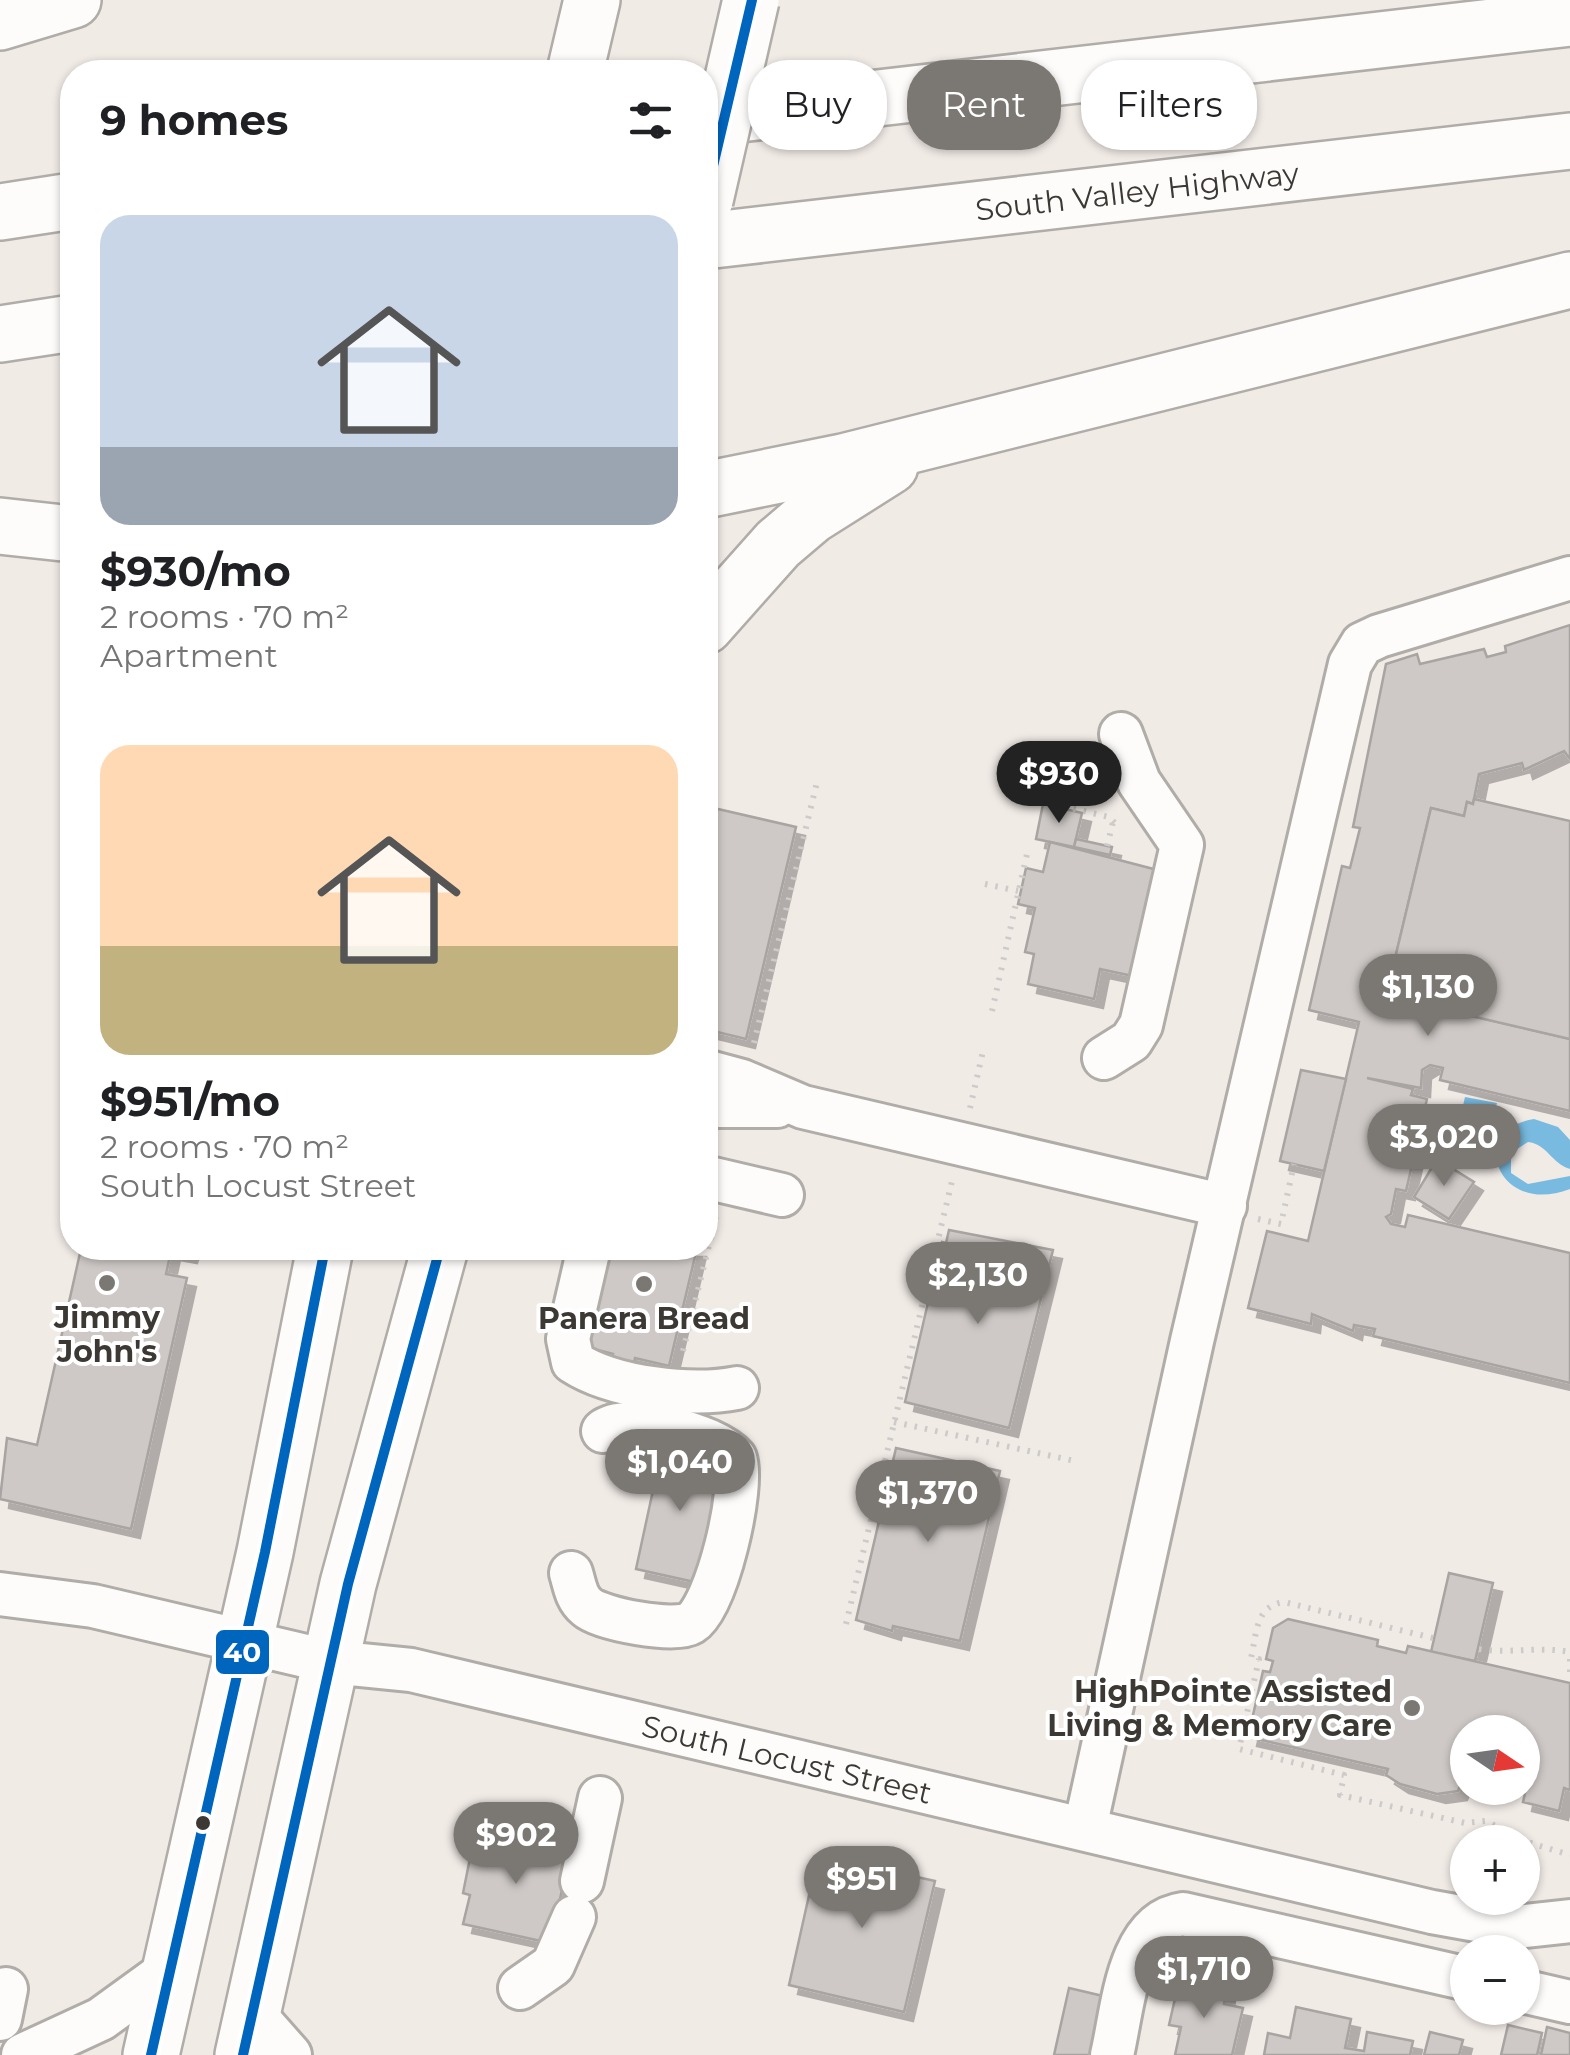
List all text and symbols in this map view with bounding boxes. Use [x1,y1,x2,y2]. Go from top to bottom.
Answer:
chip: Buy [748,60,887,150]
chip: Rent [907,60,1061,150]
chip: Filters [1081,60,1257,150]
icon: filters [623,93,678,148]
text: 9 homes [100,94,288,146]
street label: South Valley Highway [973,154,1302,228]
icon: home [299,280,479,460]
text: $930/mo [100,545,291,597]
text: 2 rooms · 70 m² [100,597,349,636]
text: Apartment [100,636,278,675]
pin: $930 [1000,741,1118,826]
text: $930 [1019,754,1099,793]
icon: home [299,810,479,990]
pin: $1,130 [1347,954,1509,1039]
text: $1,130 [1381,967,1475,1006]
text: $951/mo [100,1075,280,1127]
pin: $3,020 [1363,1104,1525,1189]
text: $3,020 [1389,1117,1499,1156]
text: 2 rooms · 70 m² [100,1127,349,1166]
text: South Locust Street [100,1166,416,1205]
pin: $2,130 [897,1242,1059,1327]
text: $2,130 [928,1255,1028,1294]
marker: Jimmy John's [96,1272,118,1294]
marker: Panera Bread [633,1273,655,1295]
place label: Jimmy John's [53,1299,161,1370]
place label: Panera Bread [538,1300,750,1337]
pin: $1,040 [599,1429,761,1514]
text: $1,040 [627,1442,733,1481]
pin: $1,370 [847,1460,1009,1545]
text: $1,370 [878,1473,978,1512]
line badge: 40 [214,1628,271,1676]
text: 40 [223,1635,261,1669]
place label: HighPointe Assisted Living & Memory Care [1047,1673,1392,1744]
marker: HighPointe Assisted Living & Memory Care [1401,1697,1423,1719]
street label: South Locust Street [638,1707,935,1811]
north arrow [1450,1715,1540,1805]
map controls [1450,1715,1540,2025]
pin: $902 [457,1802,575,1887]
unlabelled marker [193,1813,213,1833]
text: $902 [476,1815,556,1854]
button: + [1450,1825,1540,1915]
pin: $951 [803,1846,921,1931]
text: $951 [826,1859,898,1898]
button: − [1450,1935,1540,2025]
pin: $1,710 [1123,1936,1285,2021]
text: $1,710 [1157,1949,1251,1988]

